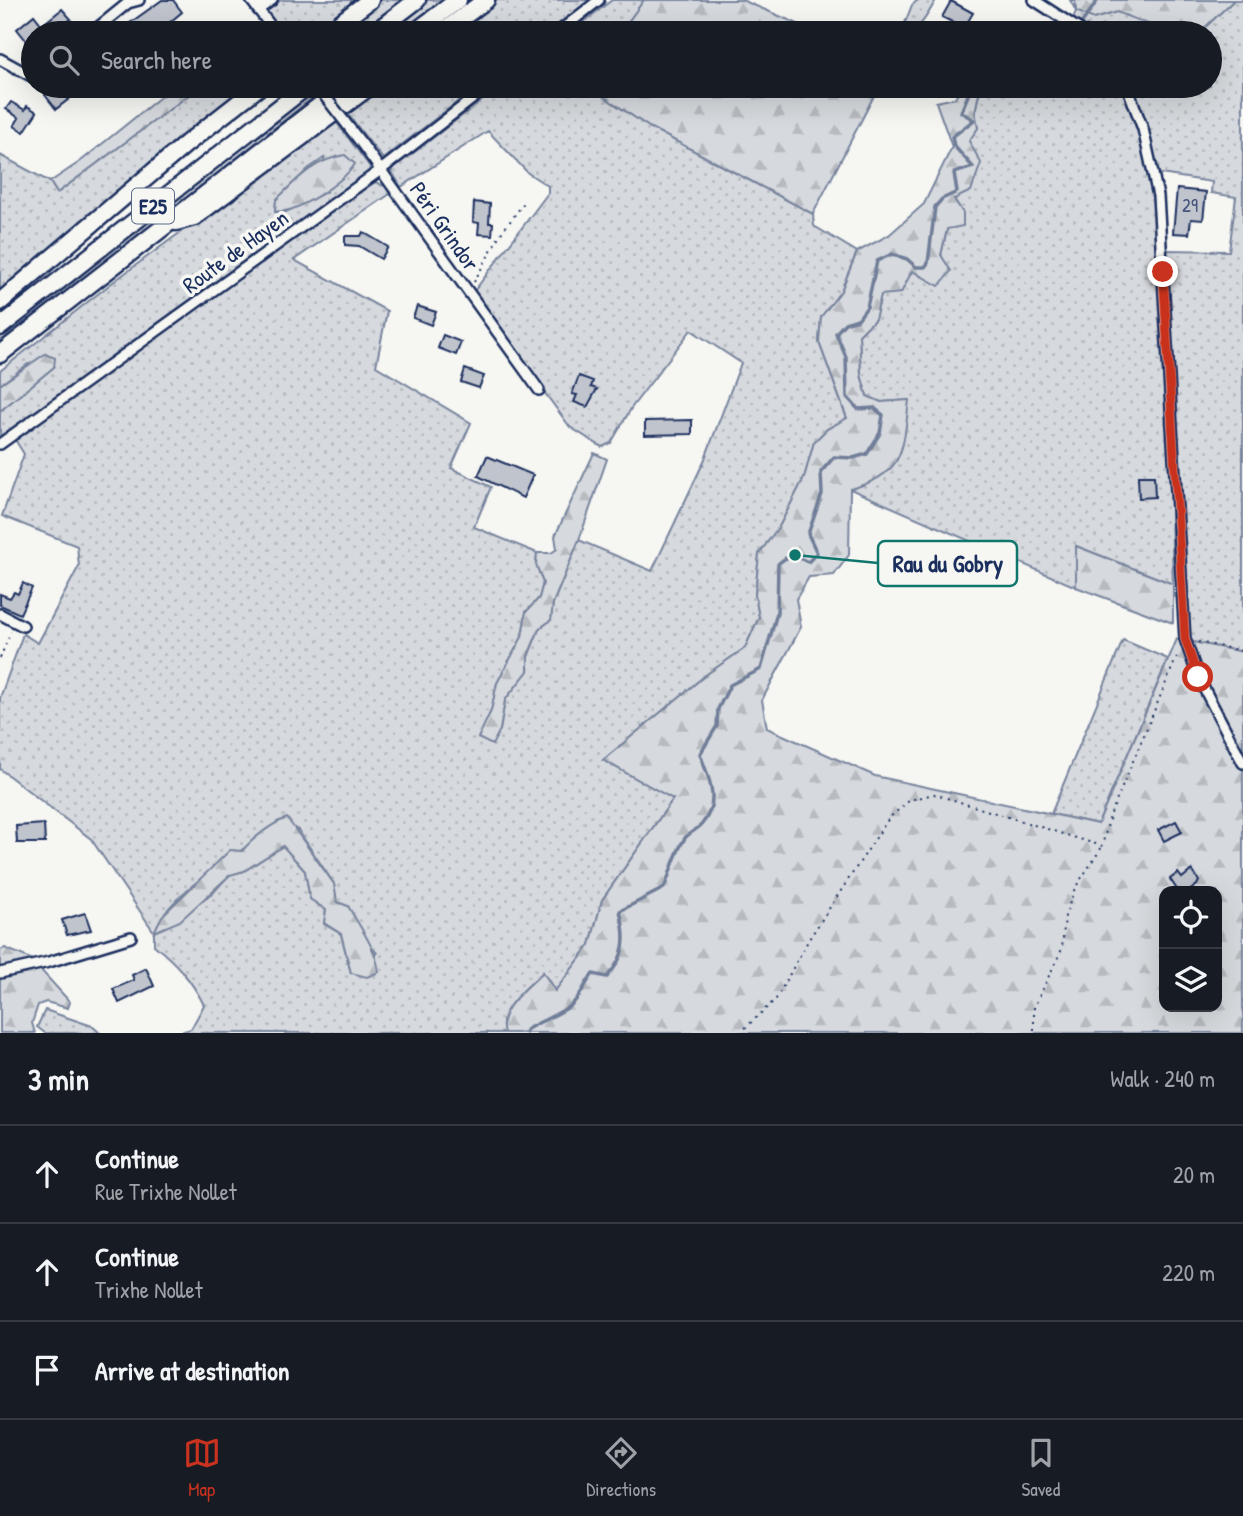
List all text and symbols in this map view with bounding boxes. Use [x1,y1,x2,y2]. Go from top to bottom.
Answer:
search box [21,21,1222,98]
icon: search [45,41,83,79]
text: Search here [101,42,212,77]
street label: Péri Grindor [403,175,487,277]
road number: E25 [132,188,174,224]
house number: 29 [1182,192,1198,218]
street label: Route de Hayen [176,202,294,300]
route end [1147,256,1178,287]
callout: Rau du Gobry [878,541,1017,586]
text: Rau du Gobry [893,547,1003,580]
route start [1182,661,1213,692]
map controls [1159,886,1222,1012]
button: locate [1159,886,1222,949]
button: layers [1159,949,1222,1012]
text: 3 min [28,1059,89,1099]
text: Walk · 240 m [1110,1063,1215,1094]
text: Continue [95,1141,179,1176]
icon: ahead [28,1155,66,1193]
text: 20 m [1173,1159,1215,1190]
text: Rue Trixhe Nollet [95,1176,237,1207]
text: Continue [95,1239,179,1274]
icon: ahead [28,1253,66,1291]
text: 220 m [1162,1257,1215,1288]
text: Trixhe Nollet [95,1274,203,1305]
icon: arrive [28,1351,66,1389]
text: Arrive at destination [95,1353,290,1388]
tab: Map [183,1434,221,1502]
tab: Directions [586,1434,656,1502]
tab: Saved [1022,1434,1060,1502]

